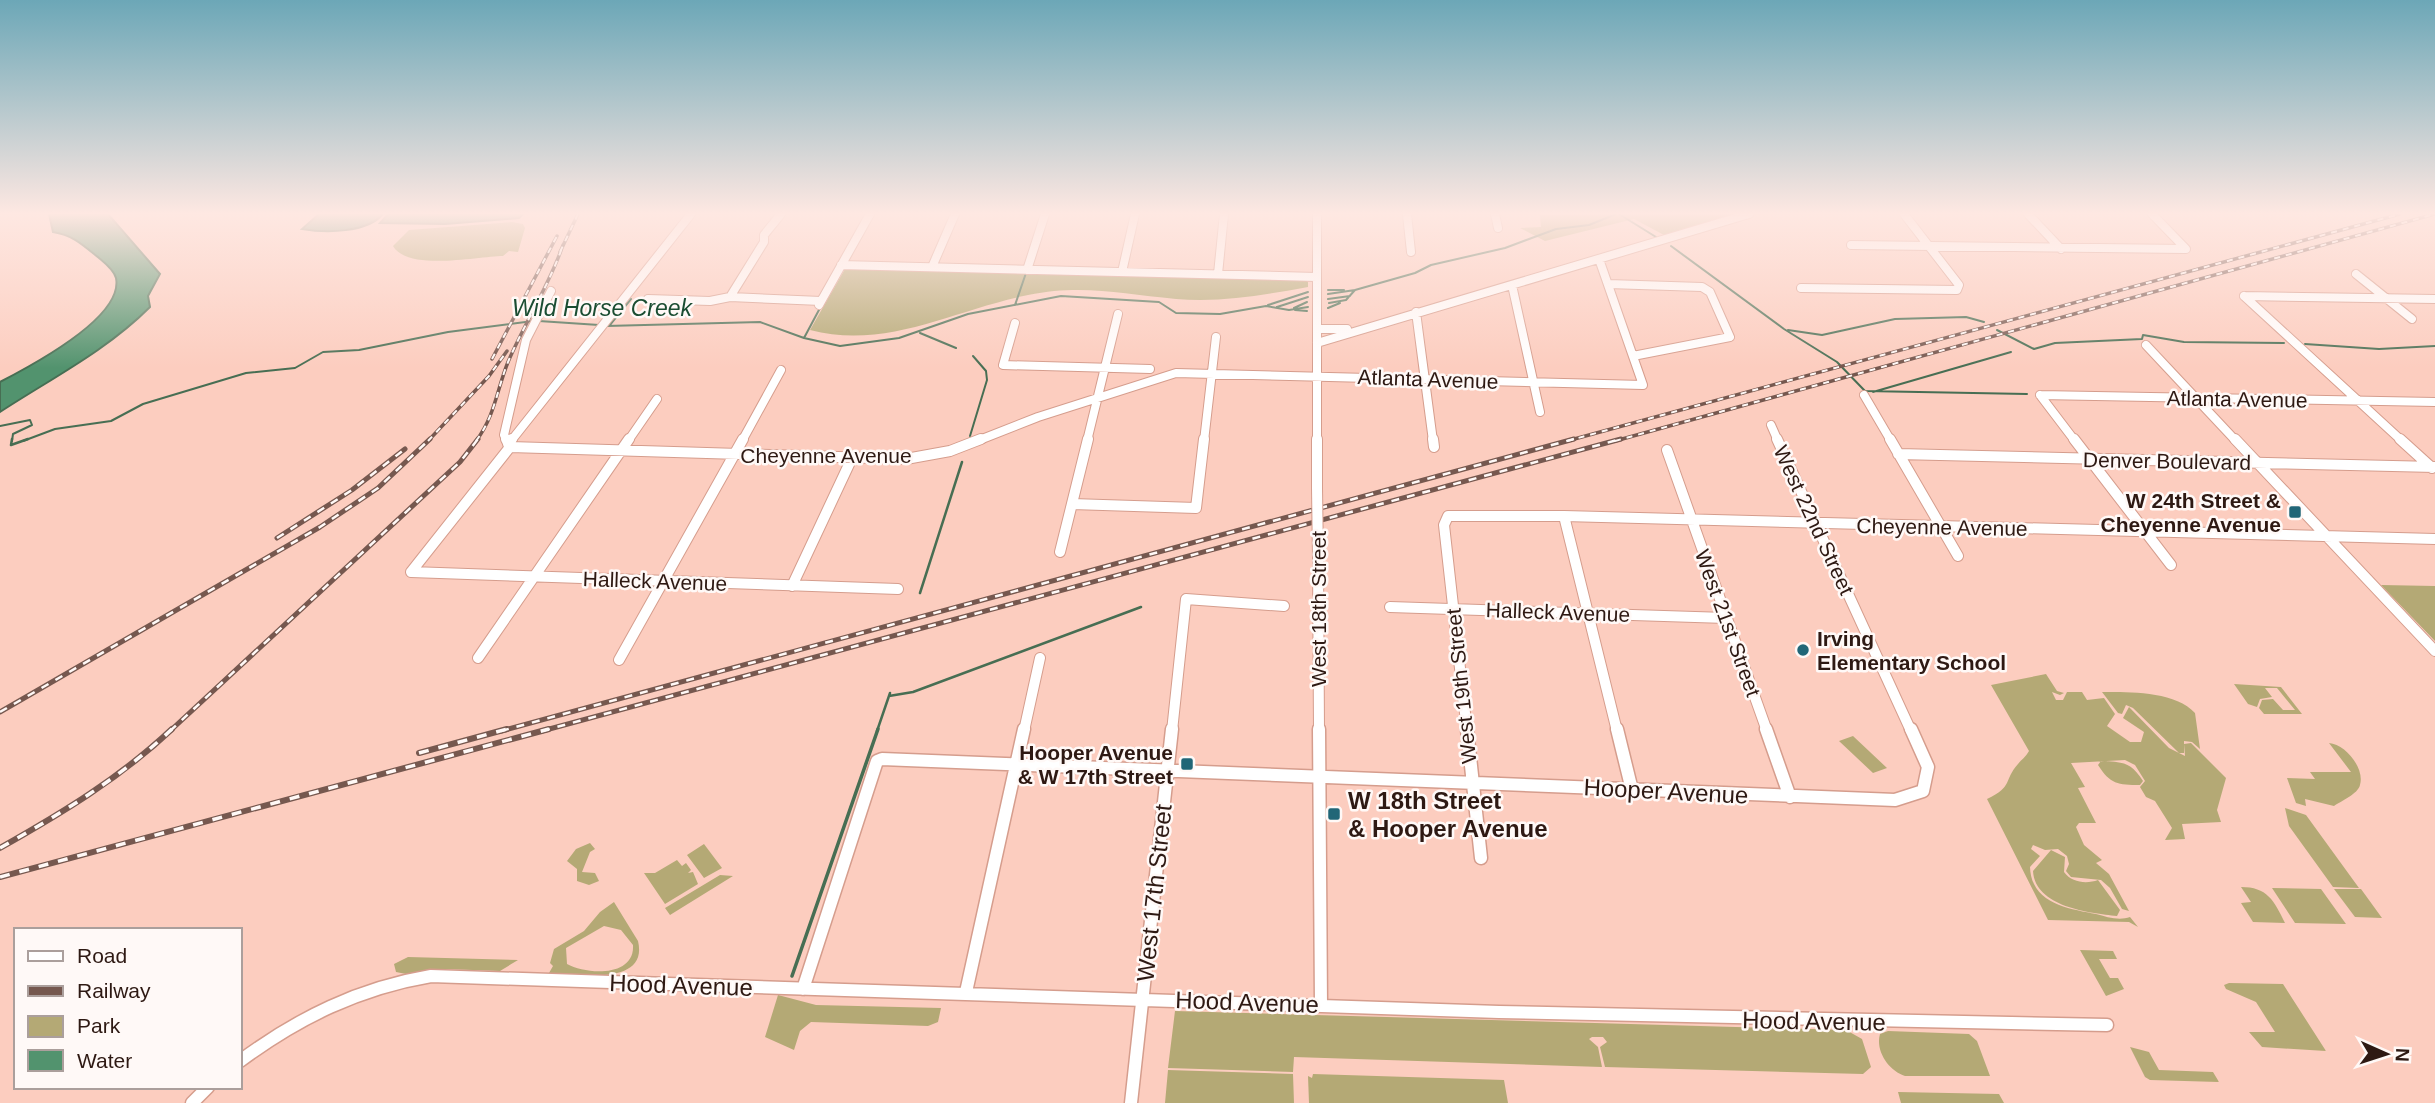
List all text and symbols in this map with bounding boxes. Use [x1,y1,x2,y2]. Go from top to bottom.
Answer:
water label: Wild Horse Creek [512,295,693,321]
street label: Atlanta Avenue [1357,365,1499,393]
street label: Atlanta Avenue [2166,386,2308,412]
street label: West 22nd Street [1769,442,1859,598]
street label: Cheyenne Avenue [740,444,912,467]
street label: Denver Boulevard [2083,448,2251,474]
place label: W 24th Street & Cheyenne Avenue [2101,489,2281,536]
marker: W 24th Street & Cheyenne Avenue [2287,504,2303,520]
street label: Cheyenne Avenue [1856,514,2028,540]
street label: West 18th Street [1307,531,1330,687]
street label: West 21st Street [1691,546,1765,700]
street label: Halleck Avenue [582,567,728,595]
street label: Halleck Avenue [1485,598,1631,626]
street label: West 19th Street [1441,607,1481,765]
place label: Irving Elementary School [1817,627,2006,674]
marker: Irving Elementary School [1795,642,1811,658]
place label: Hooper Avenue & W 17th Street [1018,741,1173,788]
marker: Hooper Avenue & W 17th Street [1179,756,1195,772]
street label: Hooper Avenue [1583,773,1749,809]
place label: W 18th Street & Hooper Avenue [1348,787,1548,842]
street label: West 17th Street [1131,803,1177,983]
marker: W 18th Street & Hooper Avenue [1326,806,1342,822]
legend [14,928,242,1089]
text: Road [77,944,127,967]
street label: Hood Avenue [609,969,753,1001]
text: Railway [77,979,151,1002]
street label: Hood Avenue [1175,986,1319,1018]
street label: Hood Avenue [1742,1006,1886,1036]
text: Park [77,1014,121,1037]
north arrow [2351,1019,2421,1089]
text: N [2392,1047,2413,1062]
text: Water [77,1049,132,1072]

